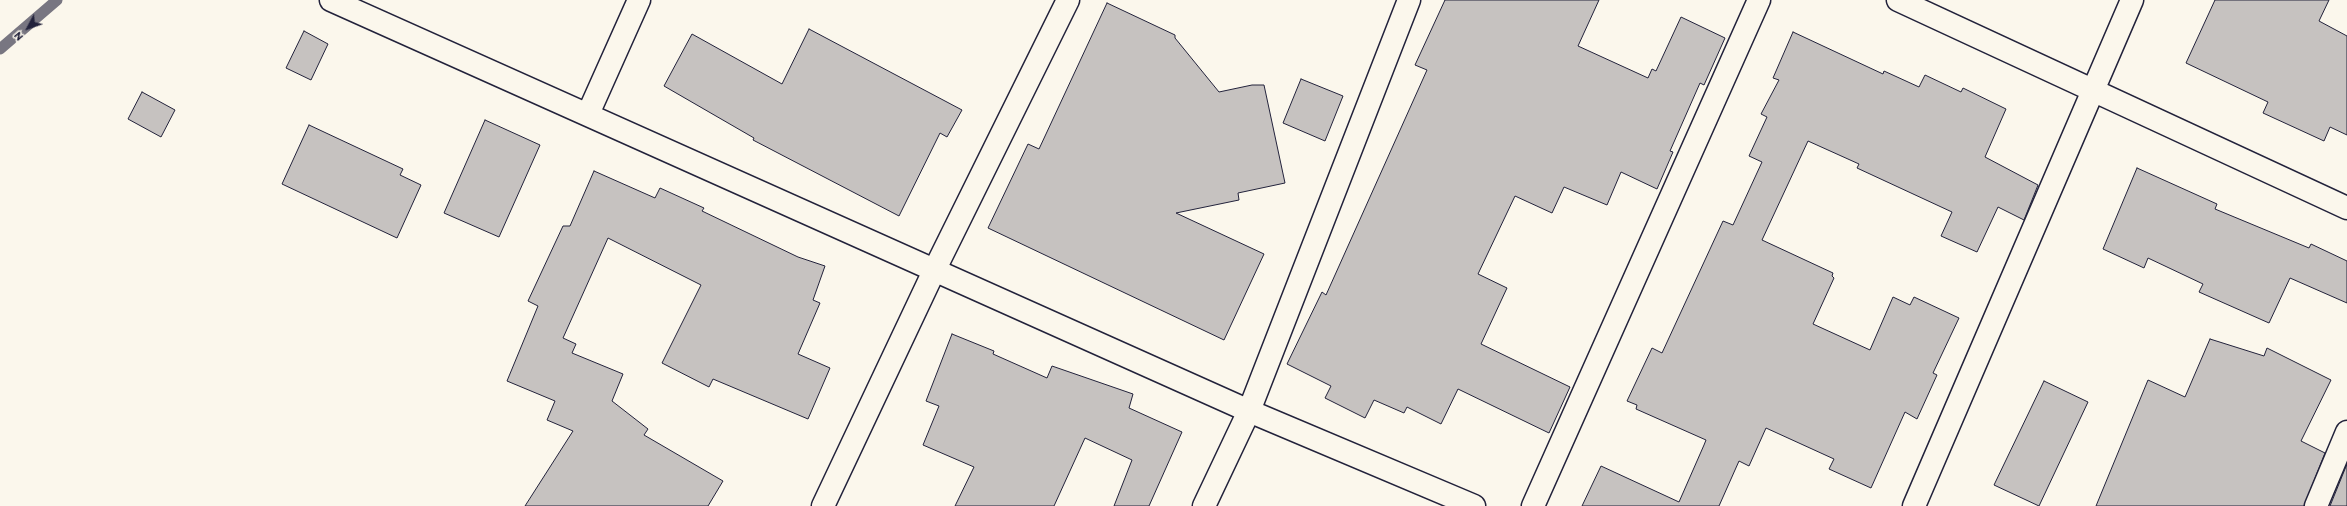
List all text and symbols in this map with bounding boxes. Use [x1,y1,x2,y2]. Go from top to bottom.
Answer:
north arrow [8,8,48,48]
text: N [11,29,26,43]

